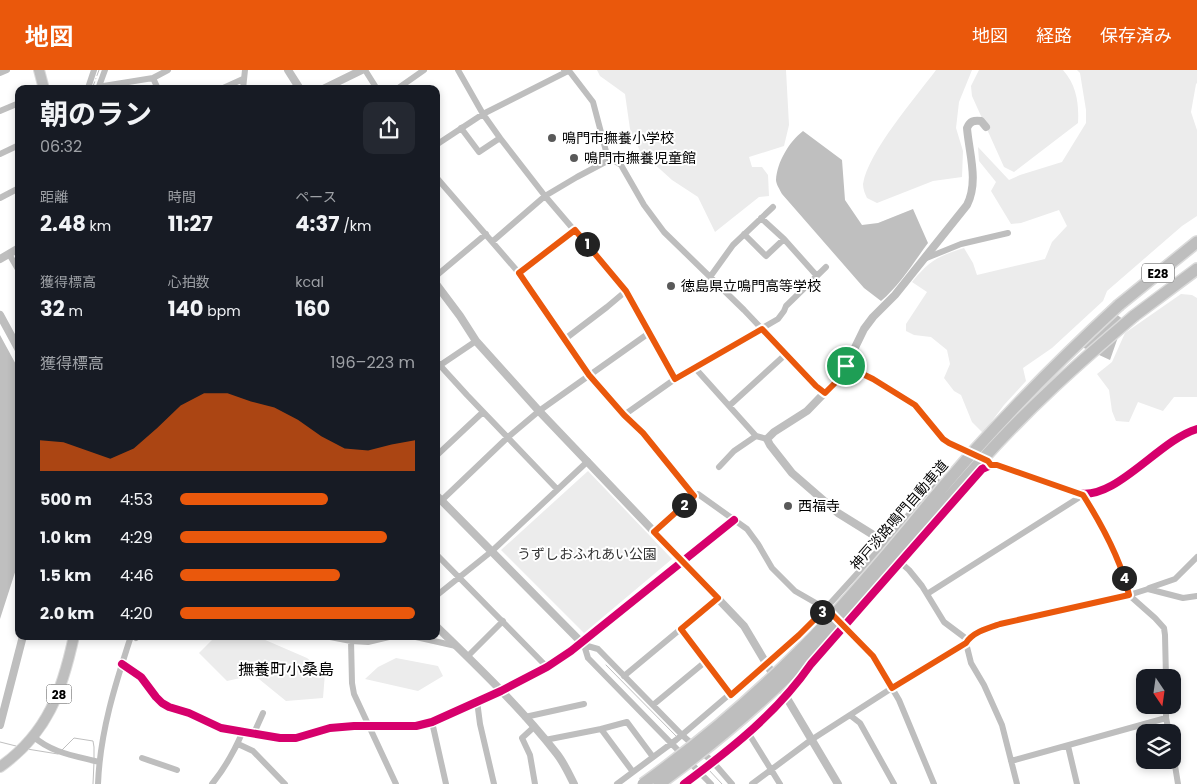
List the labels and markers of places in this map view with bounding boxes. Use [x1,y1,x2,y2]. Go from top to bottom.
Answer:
place label: 鳴門市撫養小学校 [562,128,674,148]
marker: 鳴門市撫養小学校 [546,132,558,144]
place label: 鳴門市撫養児童館 [584,148,696,168]
marker: 鳴門市撫養児童館 [568,152,580,164]
pin: 1 [574,232,600,256]
place label: 徳島県立鳴門高等学校 [681,276,821,296]
marker: 徳島県立鳴門高等学校 [665,280,677,292]
pin [825,345,867,387]
pin: 2 [672,492,696,518]
place label: 西福寺 [798,496,840,516]
marker: 西福寺 [782,500,794,512]
pin: 4 [1112,566,1136,590]
pin: 3 [810,600,834,624]

